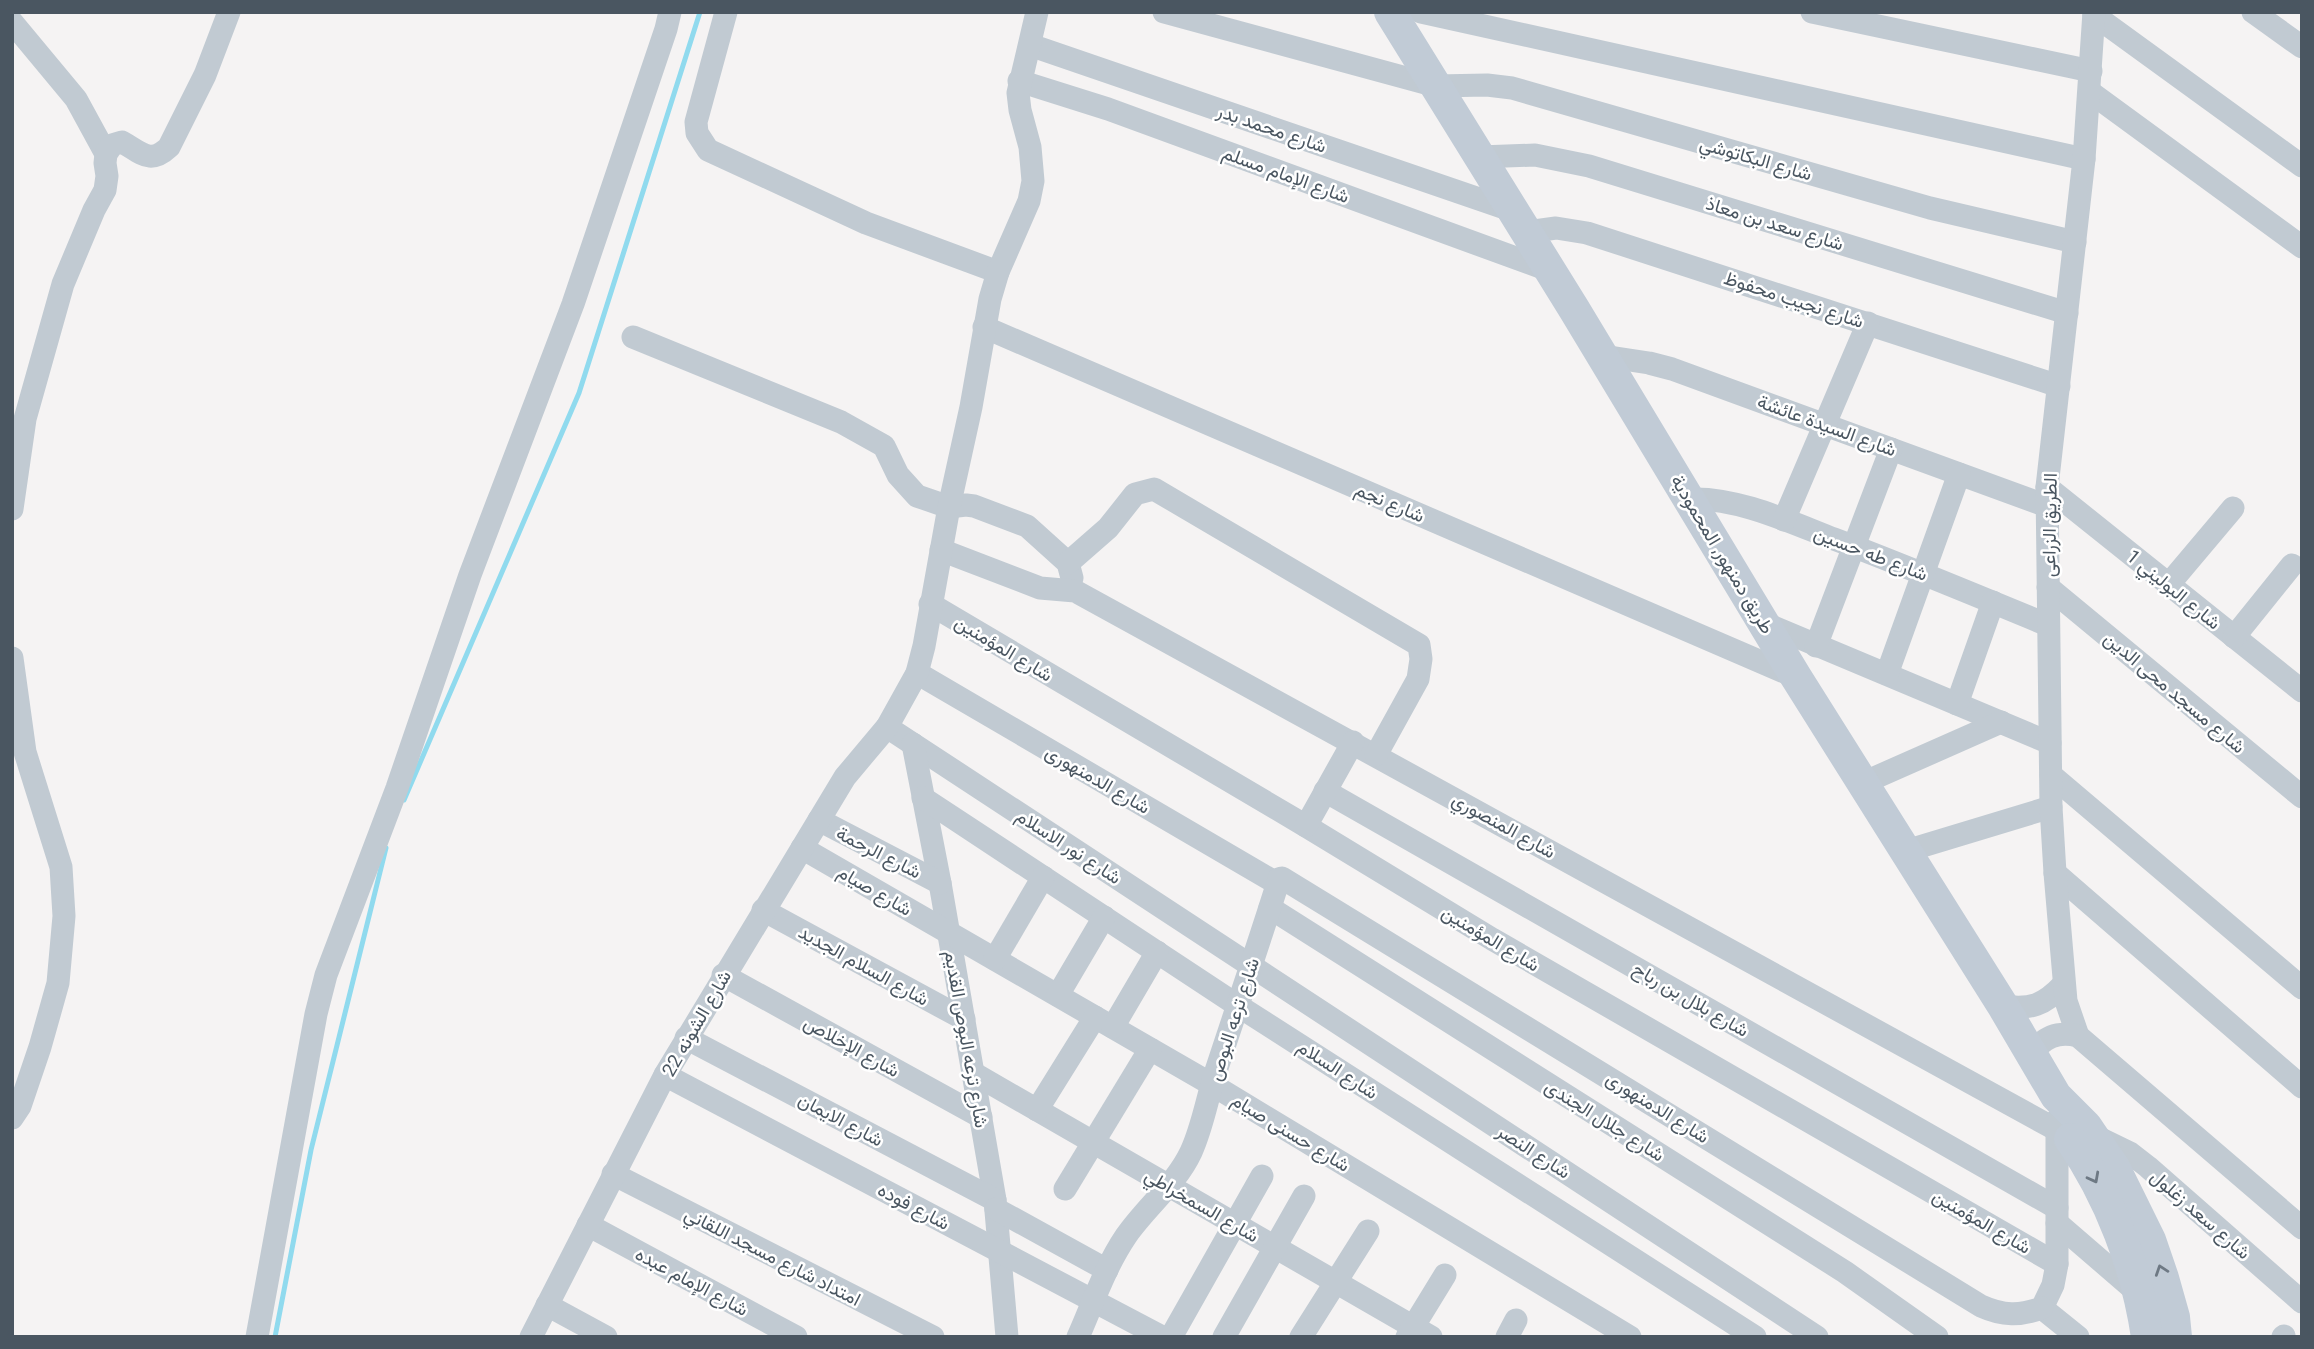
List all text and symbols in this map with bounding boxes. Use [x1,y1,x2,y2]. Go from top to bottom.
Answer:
street label: شارع محمد بدر [1213,99,1329,159]
street label: شارع البكاتوشي [1696,131,1815,189]
street label: شارع الإمام مسلم [1219,141,1352,209]
street label: شارع سعد بن معاذ [1703,192,1846,256]
street label: شارع نجيب محفوظ [1721,266,1867,334]
street label: شارع السيدة عائشة [1754,390,1899,462]
street label: طريق دمنهور, المحمودية [1666,471,1779,638]
street label: الطريق الزراعى [2037,473,2062,577]
street label: شارع نجم [1351,478,1428,528]
street label: شارع طه حسين [1810,521,1931,587]
street label: شارع البوليني 1 [2119,544,2225,637]
street label: شارع المؤمنين [950,610,1057,687]
street label: شارع مسجد محى الدين [2099,627,2250,759]
street label: شارع الدمنهورى [1041,740,1154,820]
street label: شارع المنصوري [1446,788,1560,867]
street label: شارع نور الاسلام [1011,804,1126,890]
street label: شارع الرحمة [832,821,925,885]
street label: شارع صيام [833,860,916,922]
street label: شارع المؤمنين [1437,900,1544,977]
street label: شارع السلام الجديد [794,920,933,1012]
street label: شارع ترعه البوص القديم [939,949,993,1130]
street label: شارع ترعه البوص [1203,955,1265,1084]
street label: شارع بلال بن رباح [1628,957,1753,1043]
street label: شارع الشونه 22 [657,966,737,1081]
street label: شارع الإخلاص [799,1011,904,1083]
street label: شارع السلام [1293,1035,1382,1105]
street label: شارع الدمنهورى [1601,1067,1714,1149]
street label: شارع جلال الجندى [1540,1074,1669,1167]
street label: شارع الايمان [794,1088,887,1152]
street label: شارع حسنى صيام [1227,1088,1354,1178]
street label: شارع النصر [1491,1119,1575,1184]
street label: شارع السمخراطي [1139,1164,1263,1251]
street label: شارع سعد زغلول [2145,1165,2255,1265]
one-way arrow [2086,1171,2099,1183]
street label: شارع فوده [873,1178,954,1236]
street label: شارع المؤمنين [1928,1184,2035,1260]
street label: امتداد شارع مسجد اللقاني [679,1202,865,1314]
street label: شارع الإمام عبده [631,1242,752,1322]
one-way arrow [2155,1265,2169,1277]

